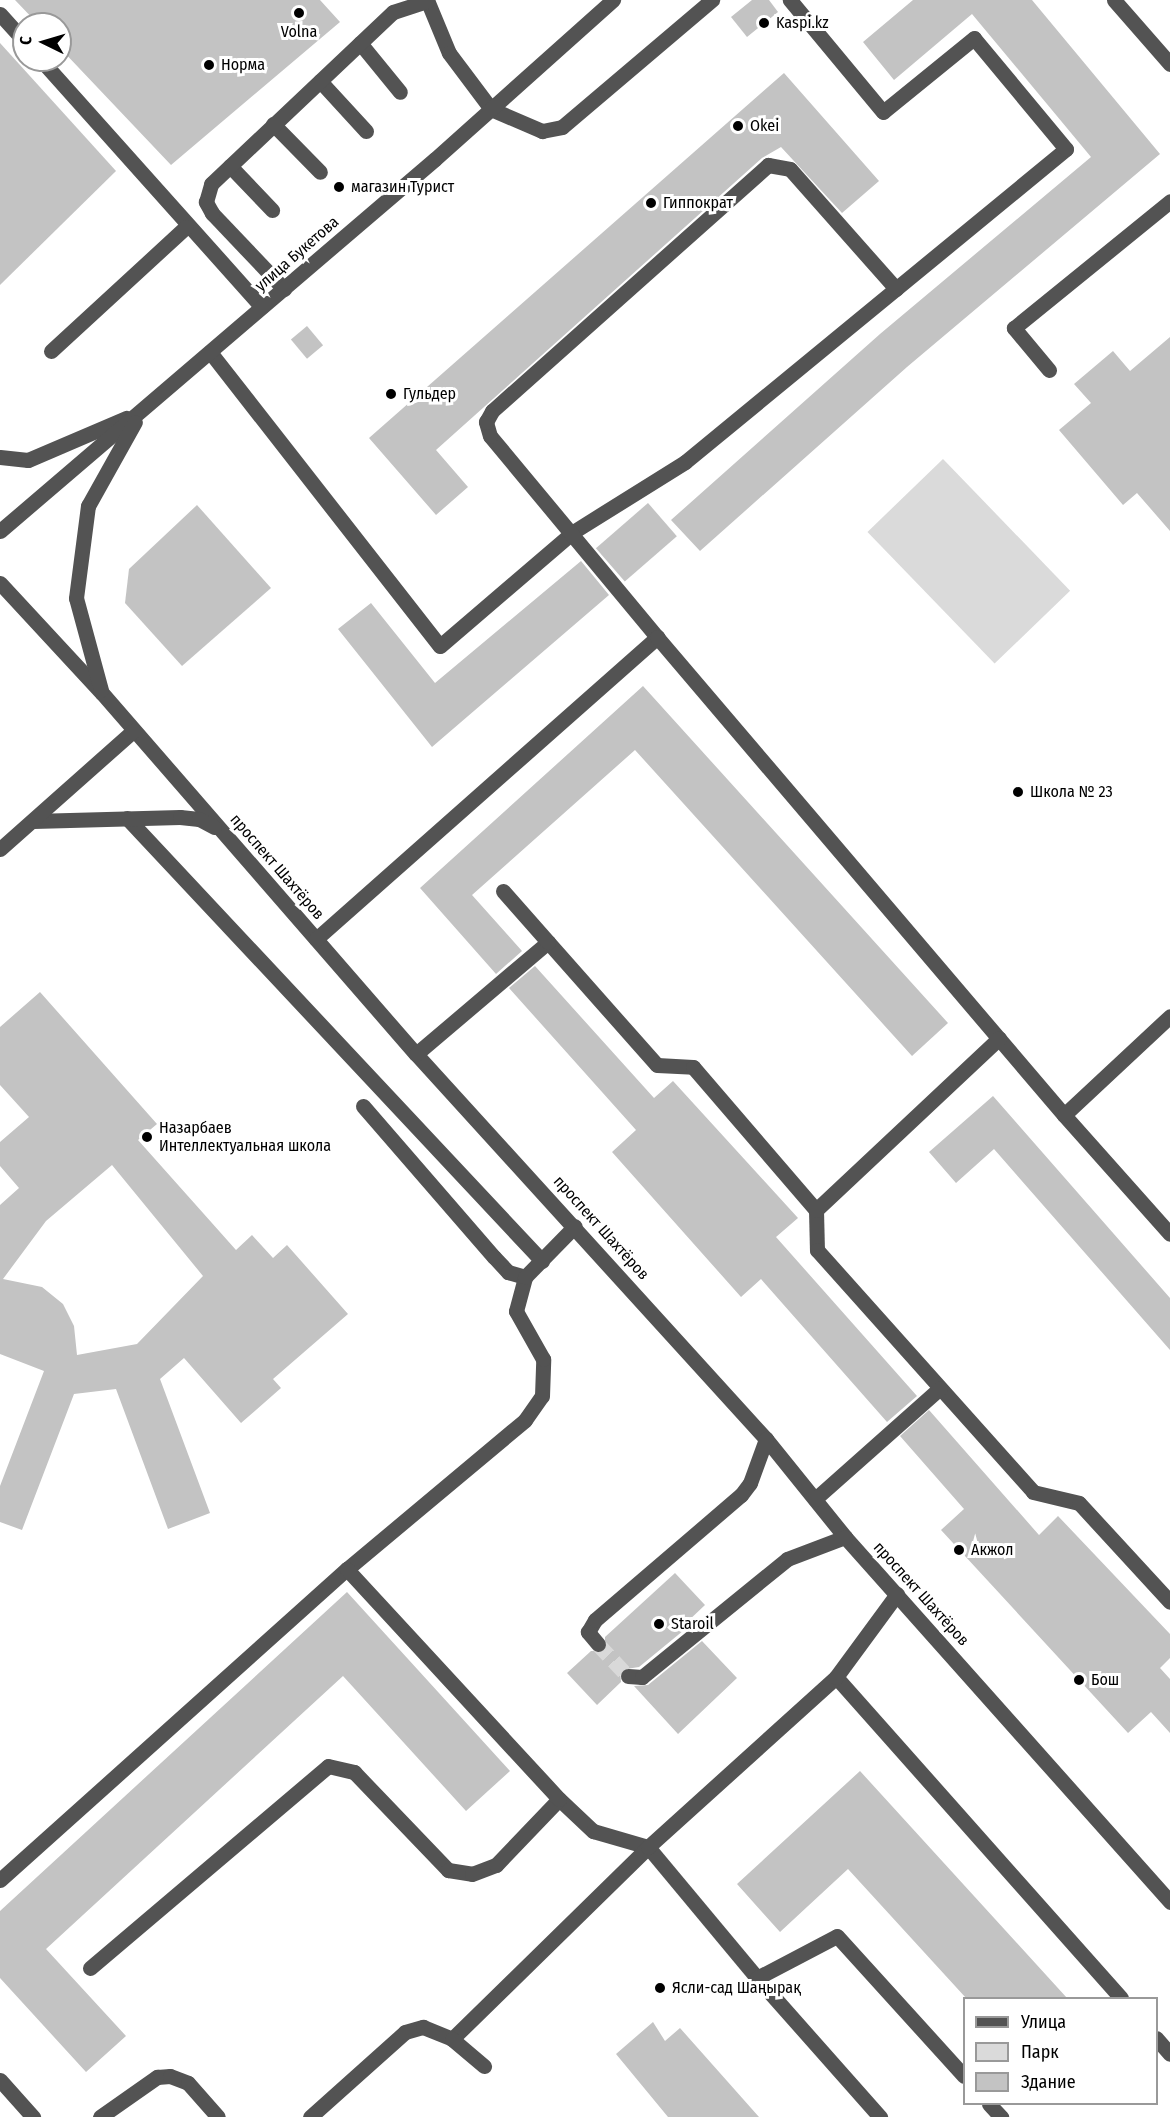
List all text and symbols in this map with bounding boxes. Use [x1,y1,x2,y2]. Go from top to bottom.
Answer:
marker: Volna [292,6,306,20]
north arrow [12,12,72,72]
place label: Kaspi.kz [776,13,829,33]
marker: Kaspi.kz [757,16,771,30]
place label: Volna [281,22,317,42]
text: С [16,36,35,46]
place label: Норма [221,55,265,75]
marker: Норма [202,58,216,72]
place label: Okei [750,116,779,136]
marker: Okei [731,119,745,133]
place label: магазин Турист [351,177,454,197]
marker: магазин Турист [332,180,346,194]
place label: Гиппократ [663,193,733,213]
marker: Гиппократ [644,196,658,210]
street label: улица Букетова [251,212,343,296]
place label: Гульдер [403,384,456,404]
marker: Гульдер [384,387,398,401]
place label: Школа № 23 [1030,782,1113,802]
marker: Школа № 23 [1011,785,1025,799]
street label: проспект Шахтёров [226,810,328,924]
place label: Назарбаев Интеллектуальная школа [159,1118,331,1156]
marker: Назарбаев Интеллектуальная школа [140,1130,154,1144]
street label: проспект Шахтёров [549,1172,653,1284]
street label: проспект Шахтёров [869,1538,973,1650]
place label: Акжол [971,1540,1013,1560]
marker: Акжол [952,1543,966,1557]
place label: Staroil [671,1614,714,1634]
marker: Staroil [652,1617,666,1631]
place label: Бош [1091,1670,1119,1690]
marker: Бош [1072,1673,1086,1687]
place label: Ясли-сад Шаңырақ [672,1978,801,1998]
marker: Ясли-сад Шаңырақ [653,1981,667,1995]
legend [963,1997,1158,2105]
text: Улица [1021,2011,1066,2033]
text: Парк [1021,2041,1059,2063]
text: Здание [1021,2071,1076,2093]

